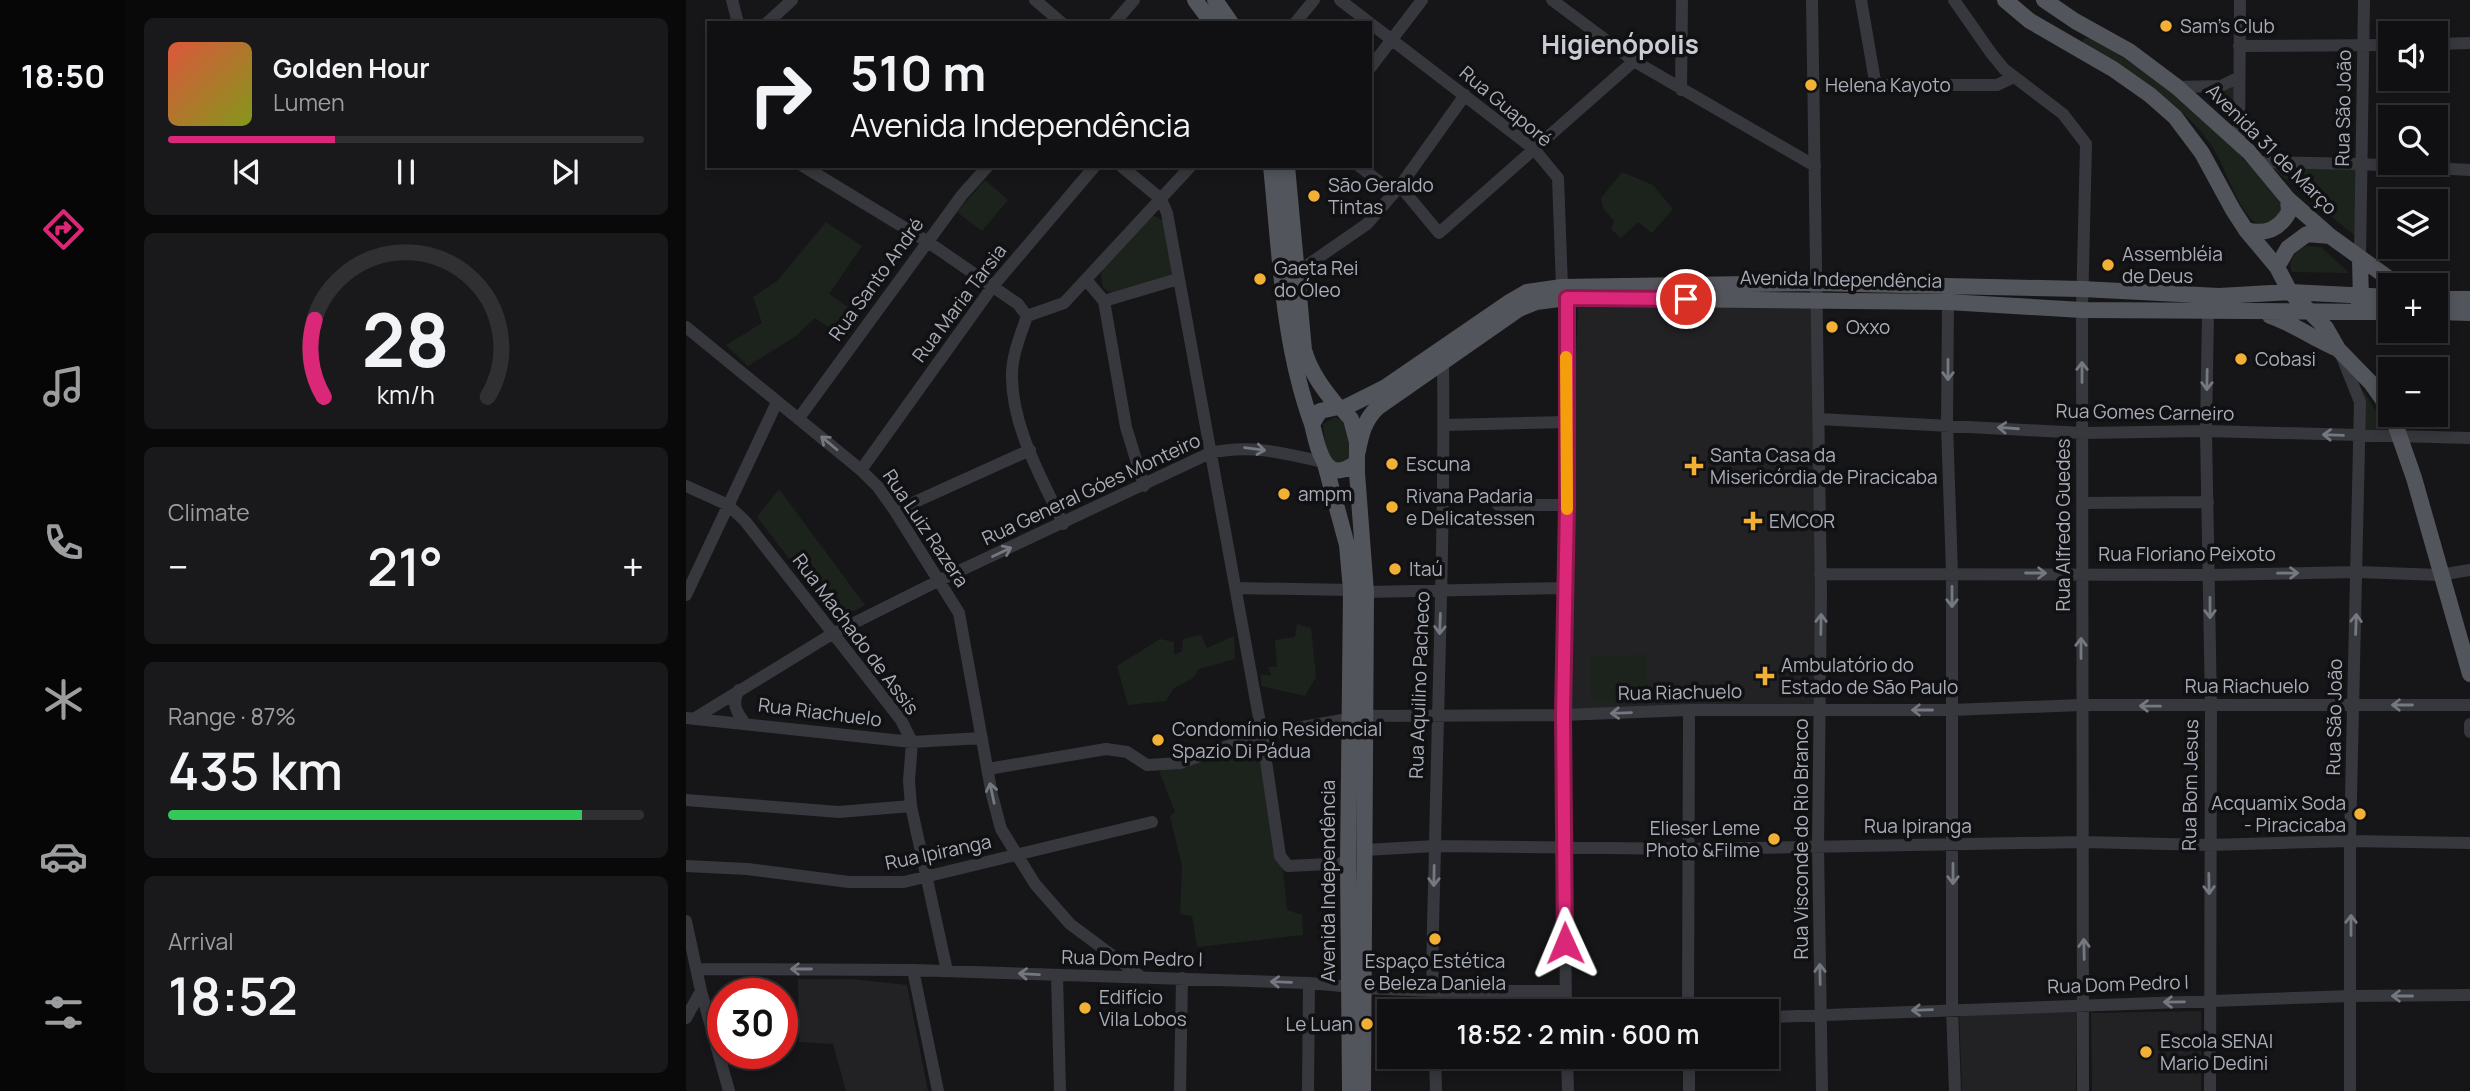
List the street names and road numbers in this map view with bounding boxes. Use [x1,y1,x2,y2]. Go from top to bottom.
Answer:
street label: Rua São João [2329,49,2357,167]
street label: Rua Guaporé [1454,60,1558,152]
street label: Avenida 31 de Março [2201,78,2343,220]
street label: Rua Santo André [823,212,929,346]
street label: Rua Maria Tarsia [906,239,1012,367]
street label: Avenida Independência [1740,264,1942,294]
street label: Rua Gomes Carneiro [2055,397,2235,427]
street label: Rua General Góes Monteiro [978,427,1204,551]
street label: Rua Alfredo Guedes [2050,438,2076,612]
street label: Rua Luiz Razera [877,464,975,592]
street label: Rua Floriano Peixoto [2098,541,2276,567]
street label: Rua Machado de Assis [787,548,925,720]
street label: Rua Aquilino Pacheco [1403,591,1435,779]
street label: Rua São João [2320,658,2348,776]
street label: Rua Riachuelo [2185,673,2309,699]
street label: Rua Riachuelo [1618,678,1742,706]
street label: Rua Riachuelo [757,692,883,732]
street label: Rua Visconde do Rio Branco [1788,718,1814,960]
street label: Rua Bom Jesus [2176,719,2204,851]
street label: Avenida Independência [1315,780,1341,982]
street label: Rua Ipiranga [1864,813,1972,839]
street label: Rua Ipiranga [883,828,993,876]
street label: Rua Dom Pedro I [1061,944,1203,972]
street label: Rua Dom Pedro I [2047,969,2189,999]

